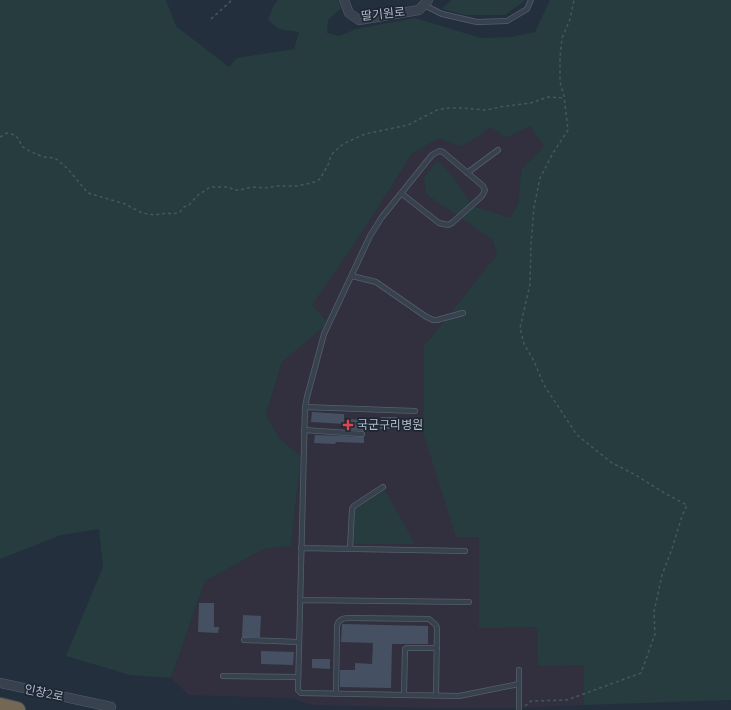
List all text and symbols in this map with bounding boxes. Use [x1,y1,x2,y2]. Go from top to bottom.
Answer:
street label: 딸기원로 [360,4,406,23]
place label: 국군구리병원 [357,417,423,432]
marker: 국군구리병원 [342,419,354,431]
street label: 인창2로 [23,681,65,704]

